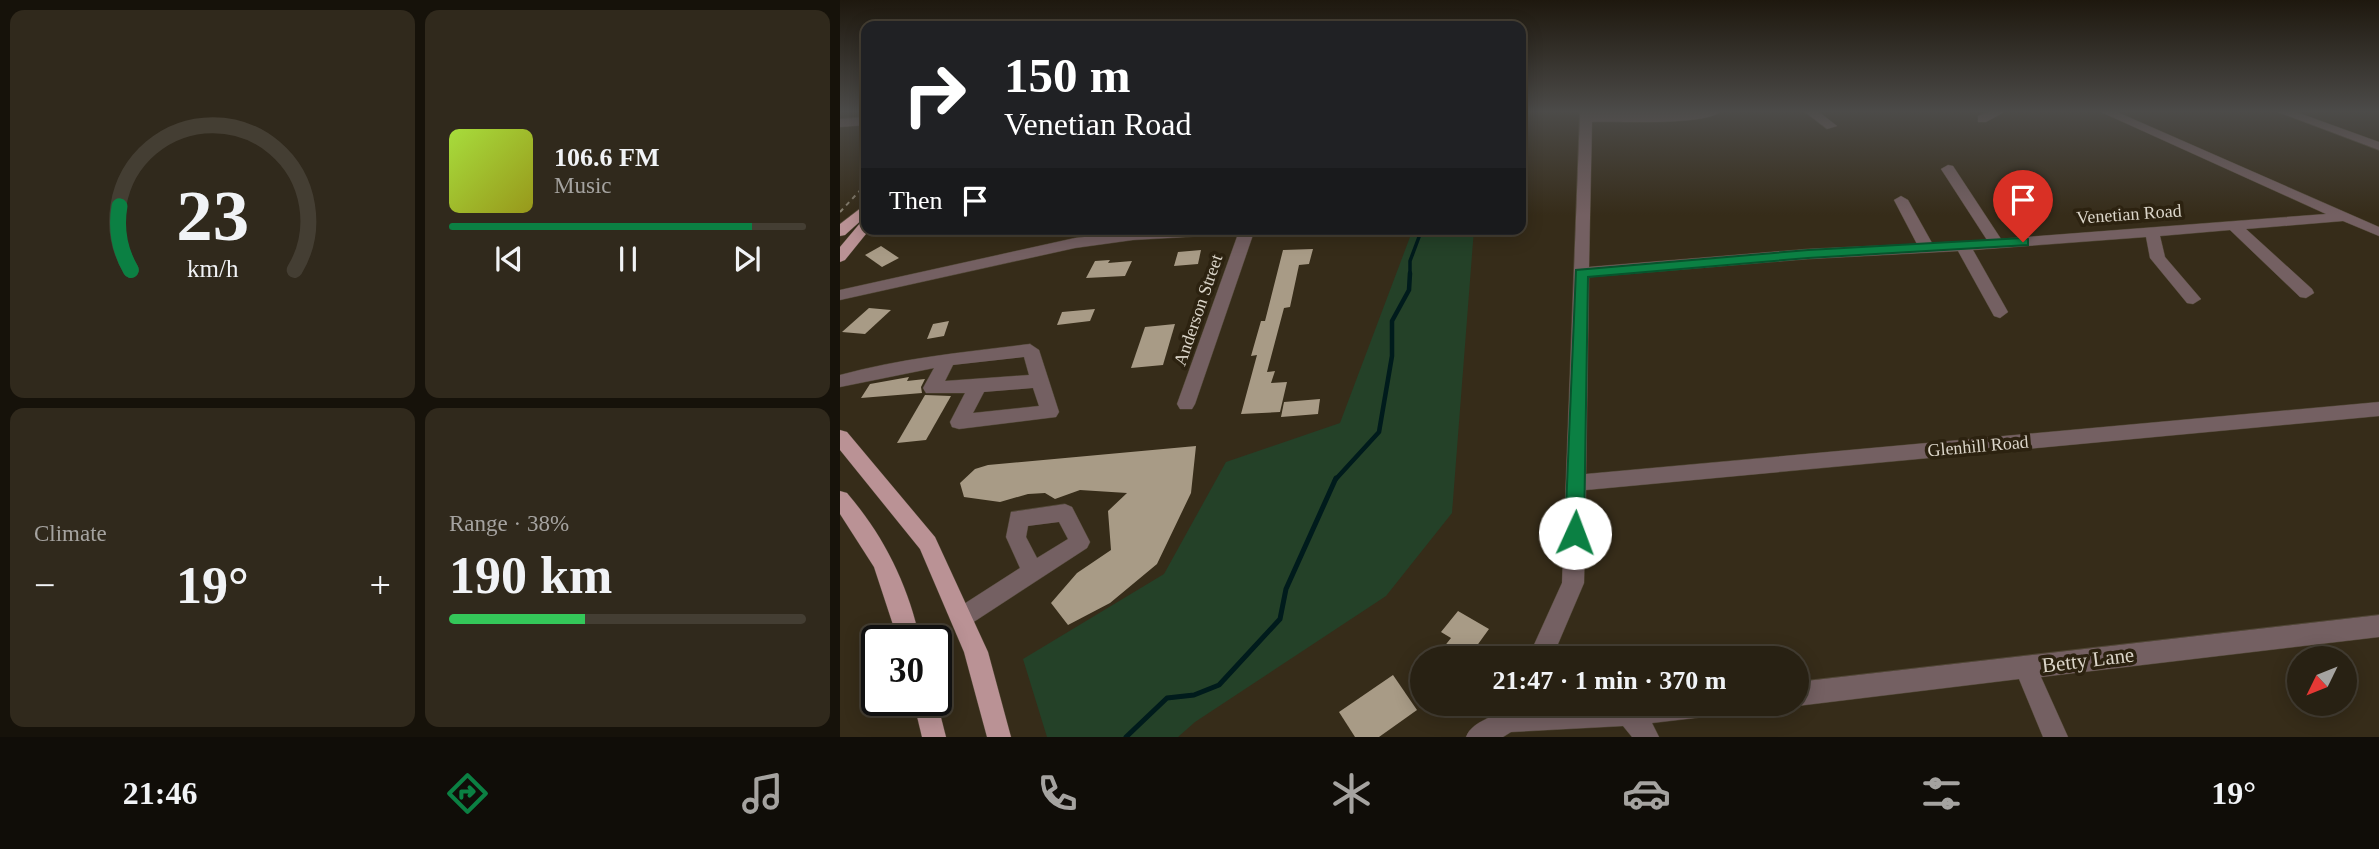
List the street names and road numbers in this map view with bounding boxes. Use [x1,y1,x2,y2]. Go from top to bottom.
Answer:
street label: Venetian Road [2076,200,2182,228]
street label: Anderson Street [1170,252,1226,368]
street label: Glenhill Road [1927,432,2029,460]
street label: Betty Lane [2041,642,2135,678]

